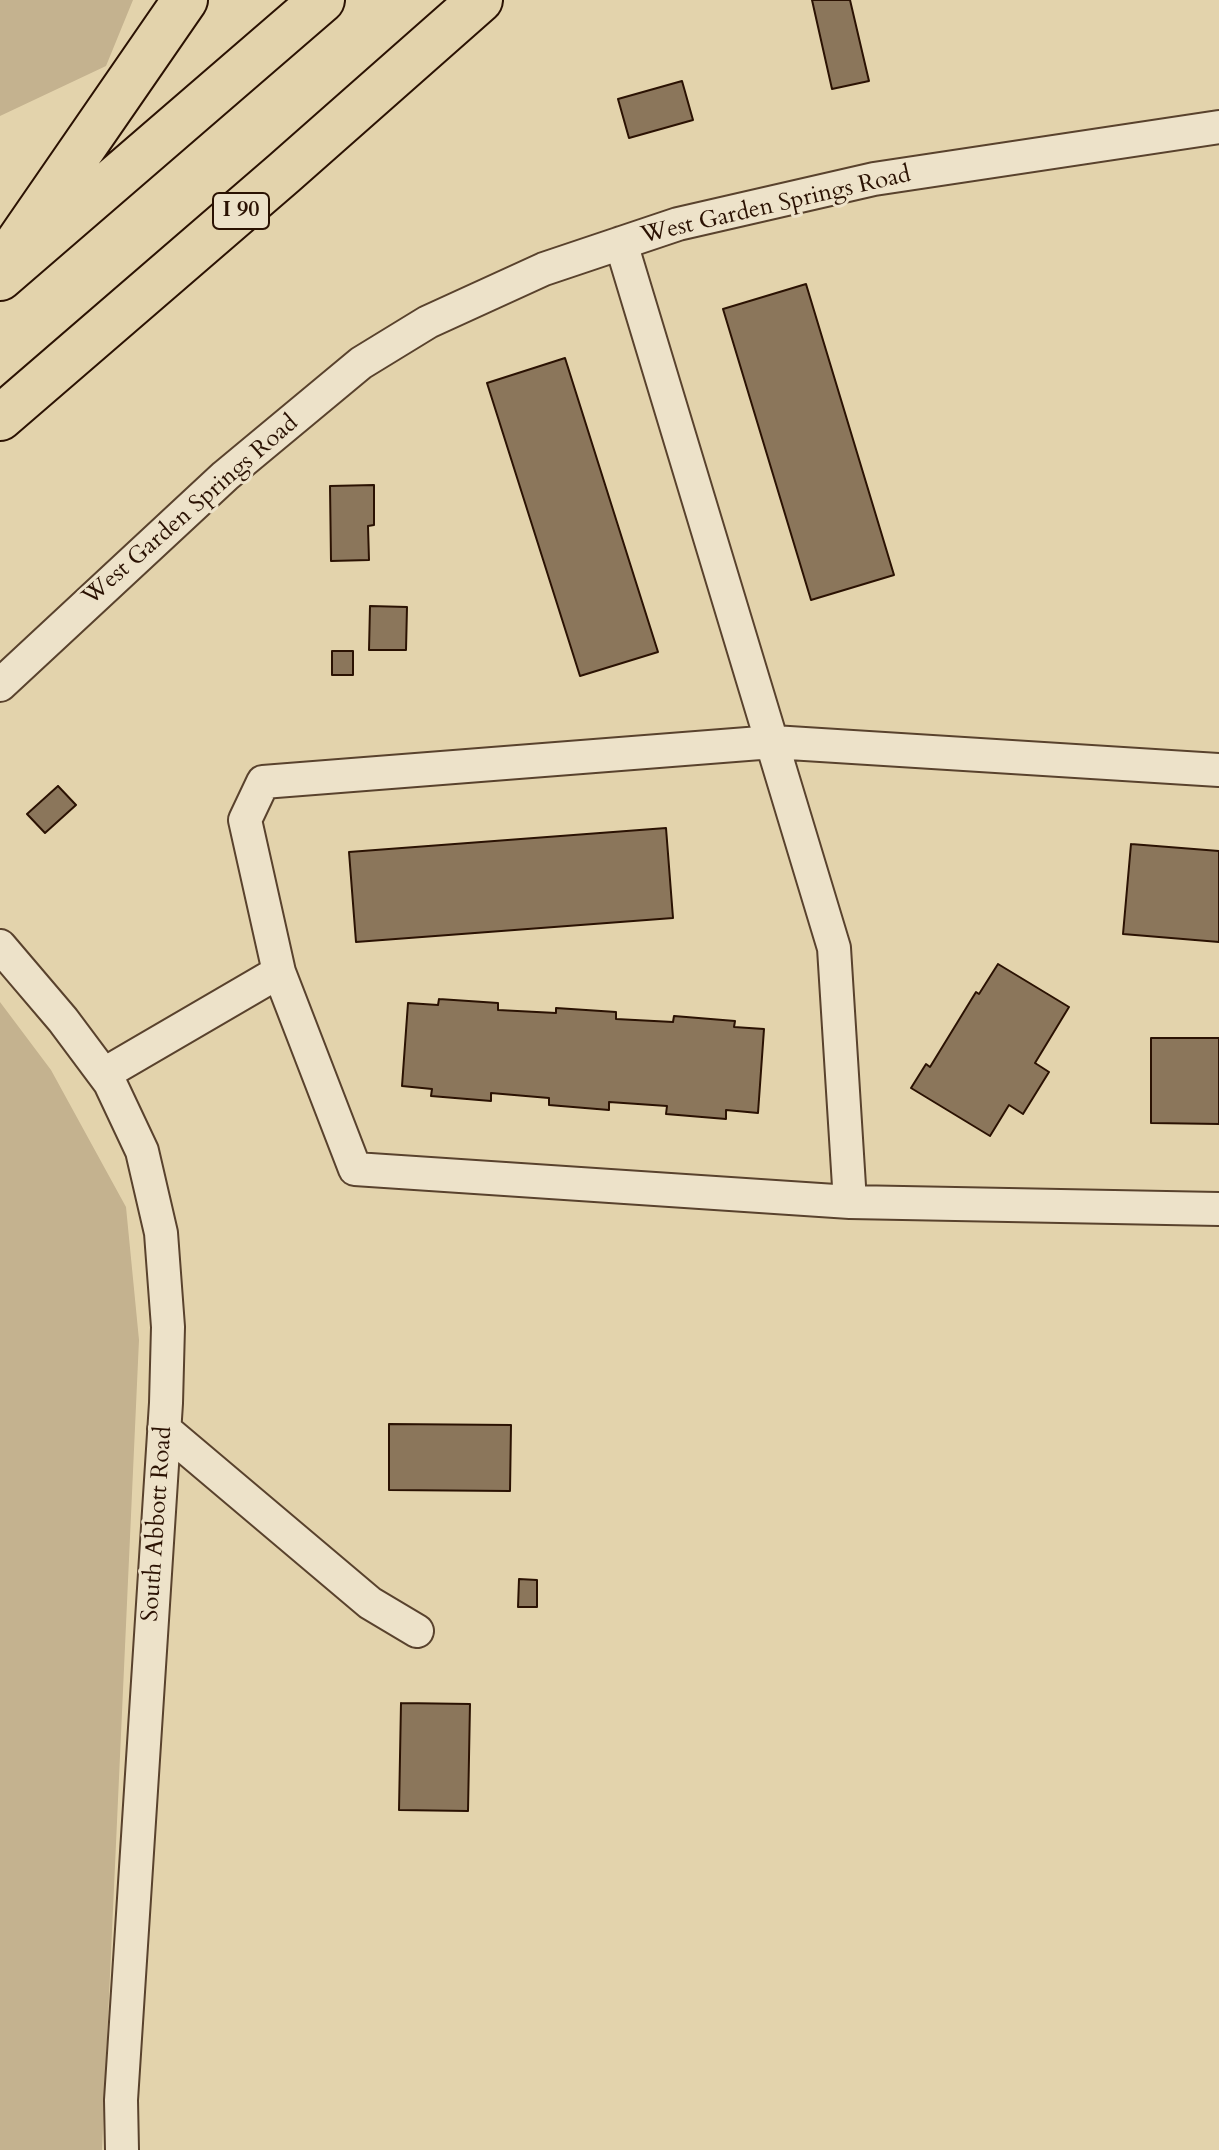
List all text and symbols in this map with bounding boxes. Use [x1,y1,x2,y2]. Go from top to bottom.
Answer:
street label: West Garden Springs Road [638,161,914,251]
road number: I 90 [213,193,269,229]
street label: West Garden Springs Road [77,410,305,612]
street label: South Abbott Road [137,1425,179,1623]

